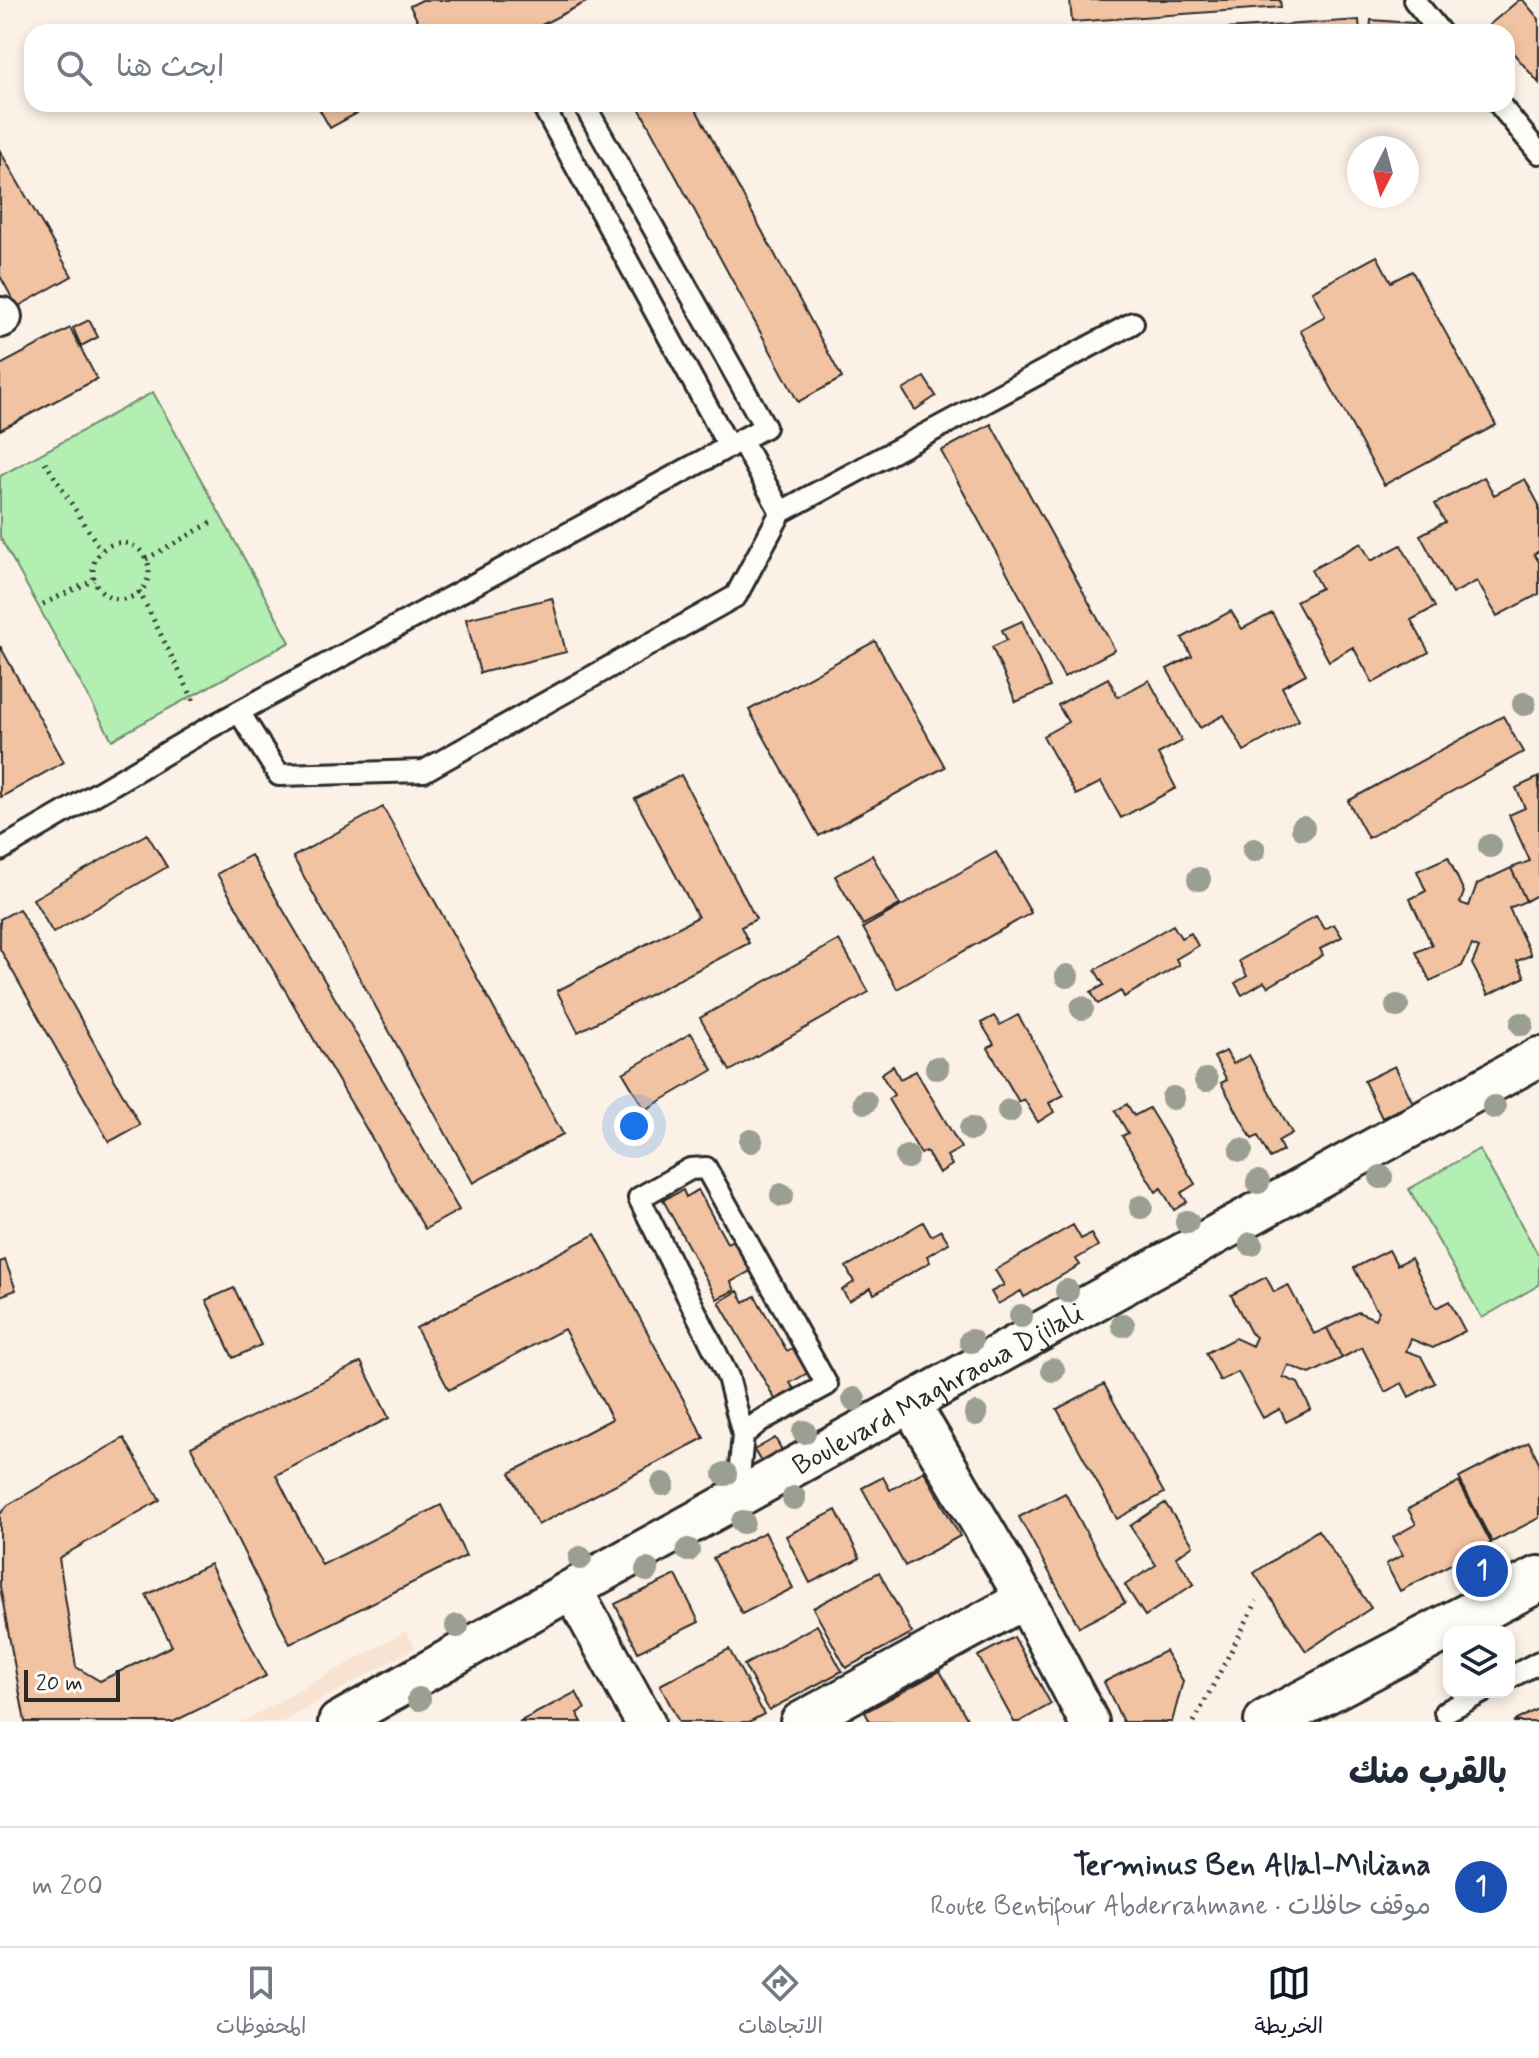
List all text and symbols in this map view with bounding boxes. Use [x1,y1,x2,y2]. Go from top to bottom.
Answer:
search box [24,24,1515,112]
icon: search [52,46,96,90]
text: ابحث هنا [116,48,224,87]
north arrow [1347,136,1419,208]
your location [614,1106,654,1146]
street label: Boulevard Maghraoua Djilali [786,1295,1090,1485]
pin: 1 [1456,1541,1508,1601]
map controls [1443,1626,1515,1698]
button: layers [1443,1626,1515,1698]
scale bar [24,1666,120,1702]
text: 20 m [36,1670,83,1698]
text: بالقرب منك [1349,1751,1507,1796]
text: Terminus Ben Allal-Miliana [1073,1846,1431,1885]
text: 200 m [32,1870,103,1904]
text: 1 [1475,1870,1487,1904]
text: موقف حافلات · Route Bentifour Abderrahmane [930,1890,1431,1924]
tab: المحفوظات [216,1961,306,2045]
tab: الاتجاهات [738,1961,823,2045]
tab: الخريطة [1255,1961,1323,2045]

